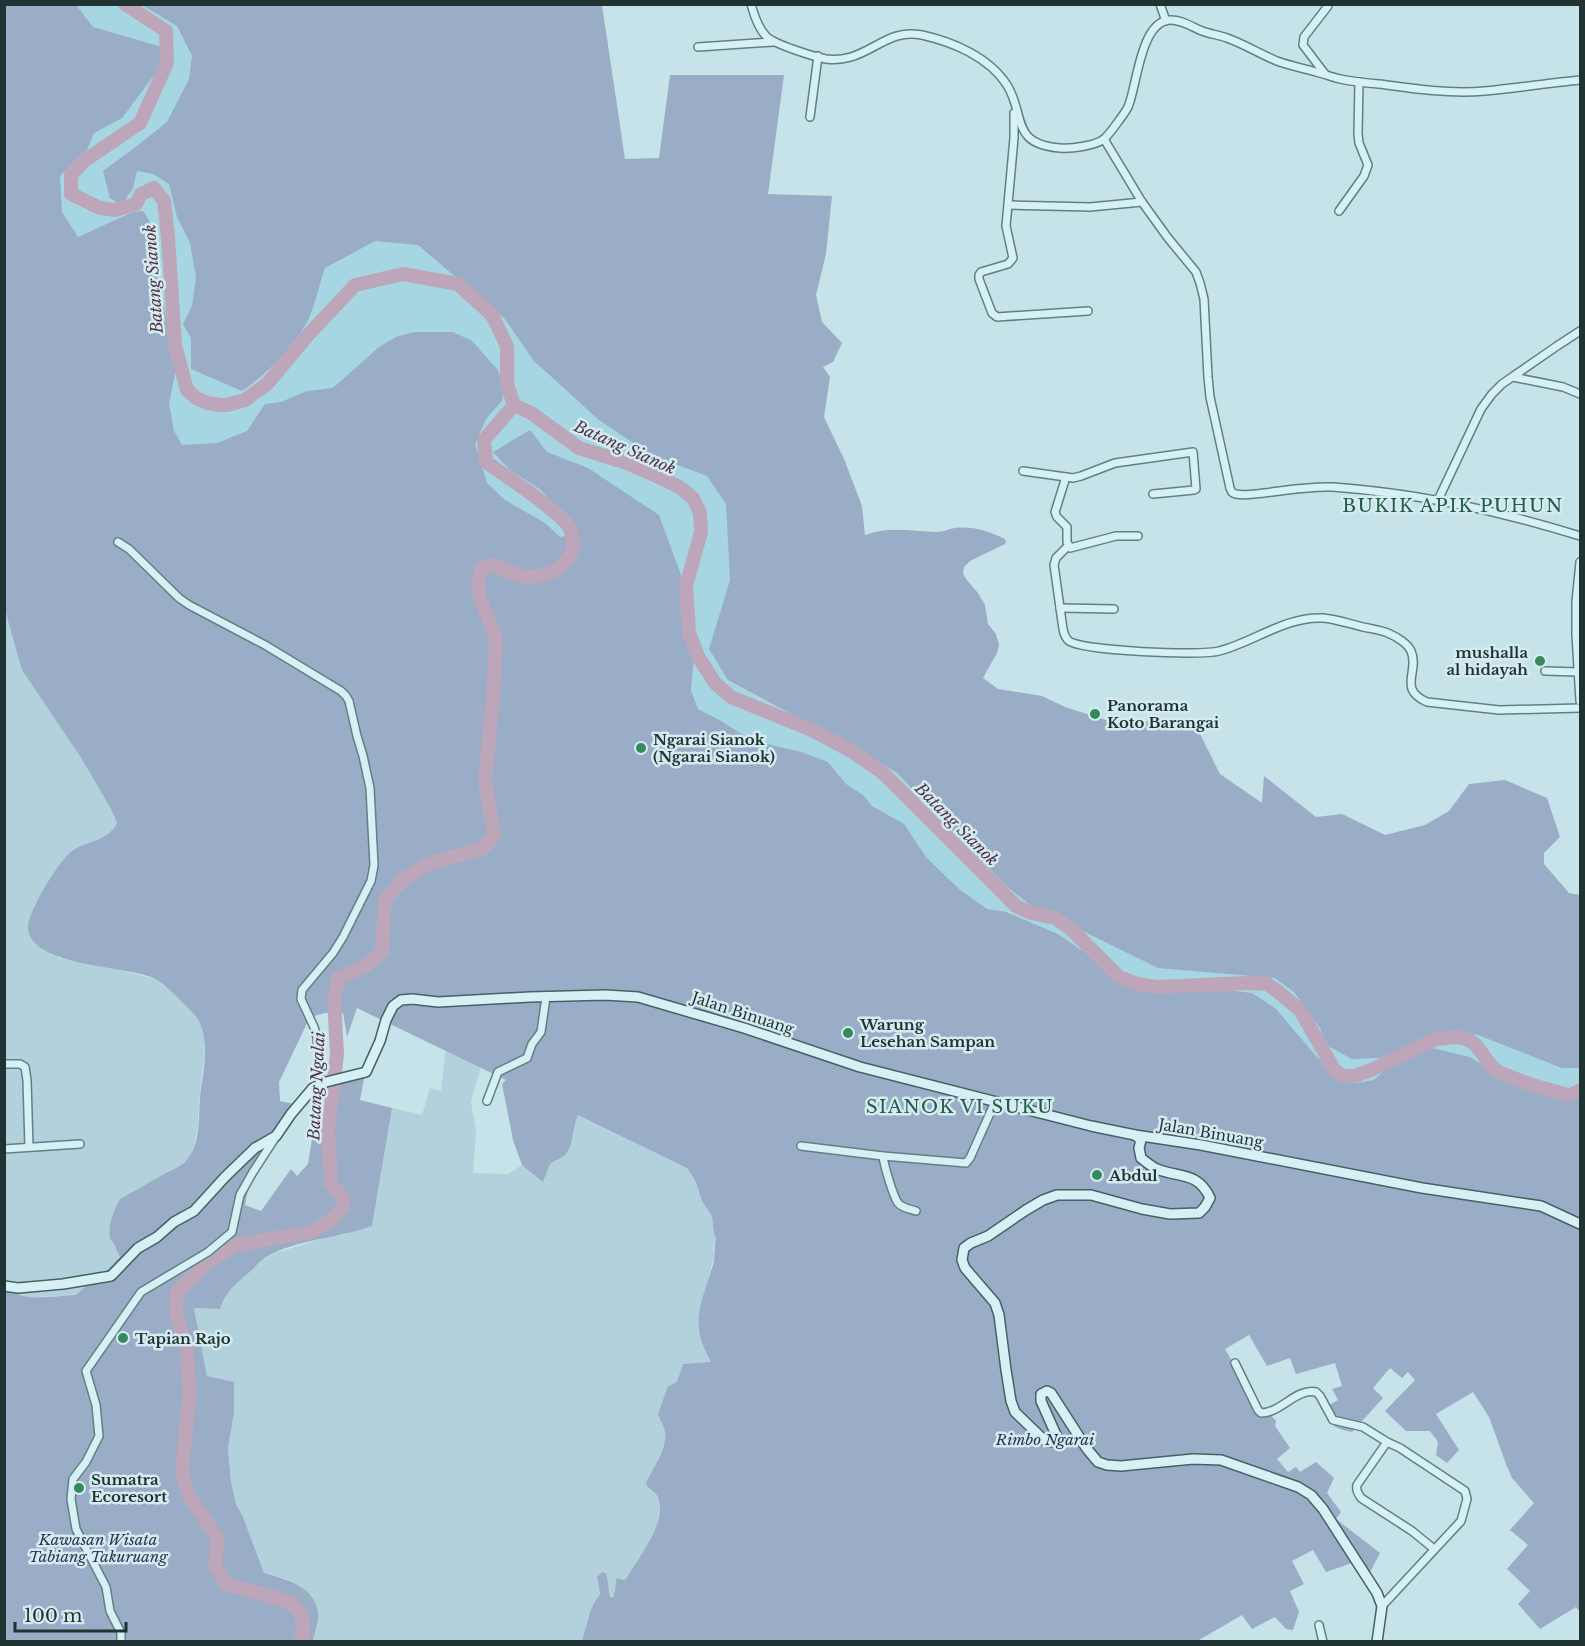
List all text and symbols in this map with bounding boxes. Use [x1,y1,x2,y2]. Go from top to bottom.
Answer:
water label: Batang Sianok [139,224,167,335]
water label: Batang Sianok [570,415,679,478]
district label: BUKIK APIK PUHUN [1342,495,1564,517]
place label: mushalla al hidayah [1446,643,1528,679]
marker: mushalla al hidayah [1533,654,1547,668]
place label: Panorama Koto Barangai [1107,696,1220,732]
marker: Panorama Koto Barangai [1088,707,1102,721]
place label: Ngarai Sianok (Ngarai Sianok) [653,730,775,766]
marker: Ngarai Sianok (Ngarai Sianok) [634,741,648,755]
water label: Batang Sianok [911,778,1003,870]
street label: Jalan Binuang [688,987,797,1039]
place label: Warung Lesehan Sampan [859,1015,995,1051]
marker: Warung Lesehan Sampan [841,1026,855,1040]
water label: Batang Ngalai [303,1031,329,1142]
district label: SIANOK VI SUKU [866,1096,1054,1118]
street label: Jalan Binuang [1155,1114,1266,1152]
place label: Abdul [1108,1166,1158,1185]
marker: Abdul [1090,1168,1104,1182]
place label: Tapian Rajo [135,1329,231,1348]
marker: Tapian Rajo [116,1331,130,1345]
park label: Rimbo Ngarai [995,1430,1095,1449]
place label: Sumatra Ecoresort [91,1470,167,1506]
marker: Sumatra Ecoresort [72,1481,86,1495]
park label: Kawasan Wisata Tabiang Takuruang [29,1530,168,1566]
scale bar [15,1595,126,1633]
text: 100 m [24,1605,82,1627]

